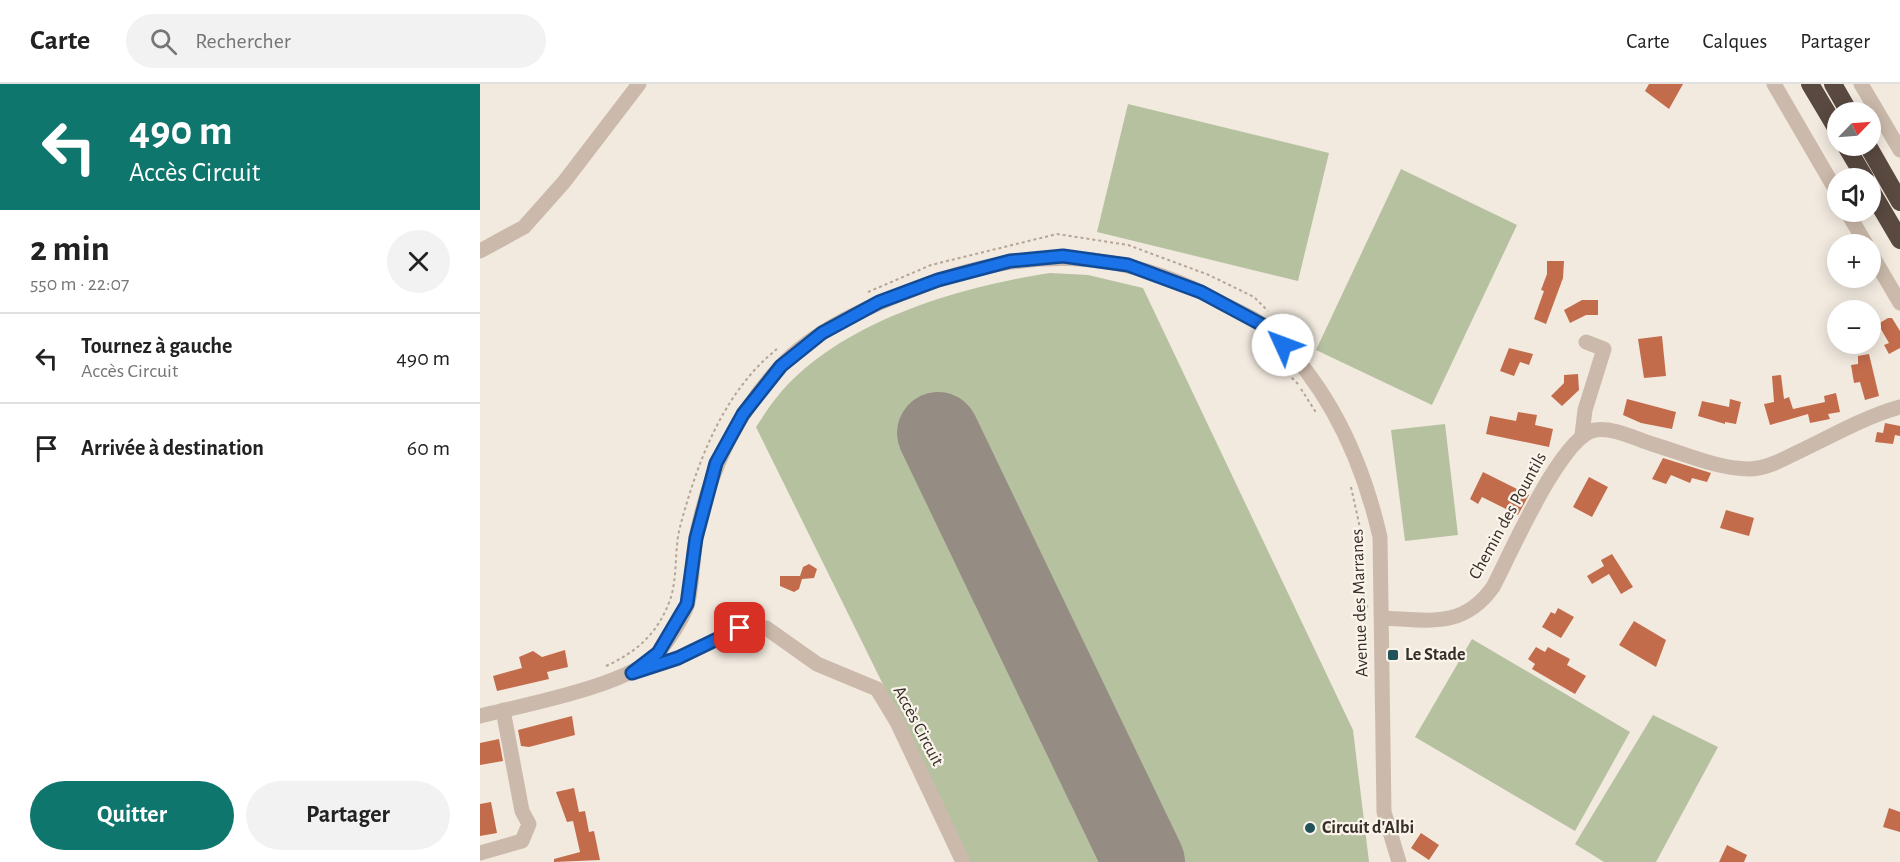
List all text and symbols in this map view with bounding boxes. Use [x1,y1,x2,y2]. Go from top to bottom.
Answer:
search box [126,14,546,68]
icon: search [147,25,180,58]
text: Carte [30,27,90,55]
text: Rechercher [195,30,291,52]
text: Carte [1626,31,1670,52]
text: Calques [1703,31,1767,52]
text: Partager [1800,31,1870,52]
north arrow [1827,102,1881,156]
map controls [1827,102,1881,354]
icon: left [30,108,108,186]
text: 490 m [129,110,233,152]
text: Accès Circuit [129,159,260,186]
button: sound [1827,168,1881,222]
button: close [387,230,450,293]
text: 2 min [30,231,110,267]
button: + [1827,234,1881,288]
text: 550 m · 22:07 [30,274,129,294]
button: − [1827,300,1881,354]
position arrow [1251,313,1315,377]
text: Tournez à gauche [81,335,232,357]
icon: left [30,342,63,375]
text: 490 m [396,347,450,369]
text: Accès Circuit [81,361,178,381]
icon: arrive [30,432,63,465]
text: Arrivée à destination [81,437,264,459]
text: 60 m [407,437,450,459]
street label: Chemin des Pountils [1466,449,1550,583]
street label: Avenue des Marranes [1348,528,1372,678]
pin [714,602,765,653]
icon: arrive [723,611,756,644]
place label: Le Stade [1405,646,1466,664]
marker: Le Stade [1386,648,1400,662]
street label: Accès Circuit [889,683,947,769]
button: Quitter [30,781,234,850]
button: Partager [246,781,450,850]
place label: Circuit d'Albi [1322,819,1414,837]
marker: Circuit d'Albi [1303,821,1317,835]

